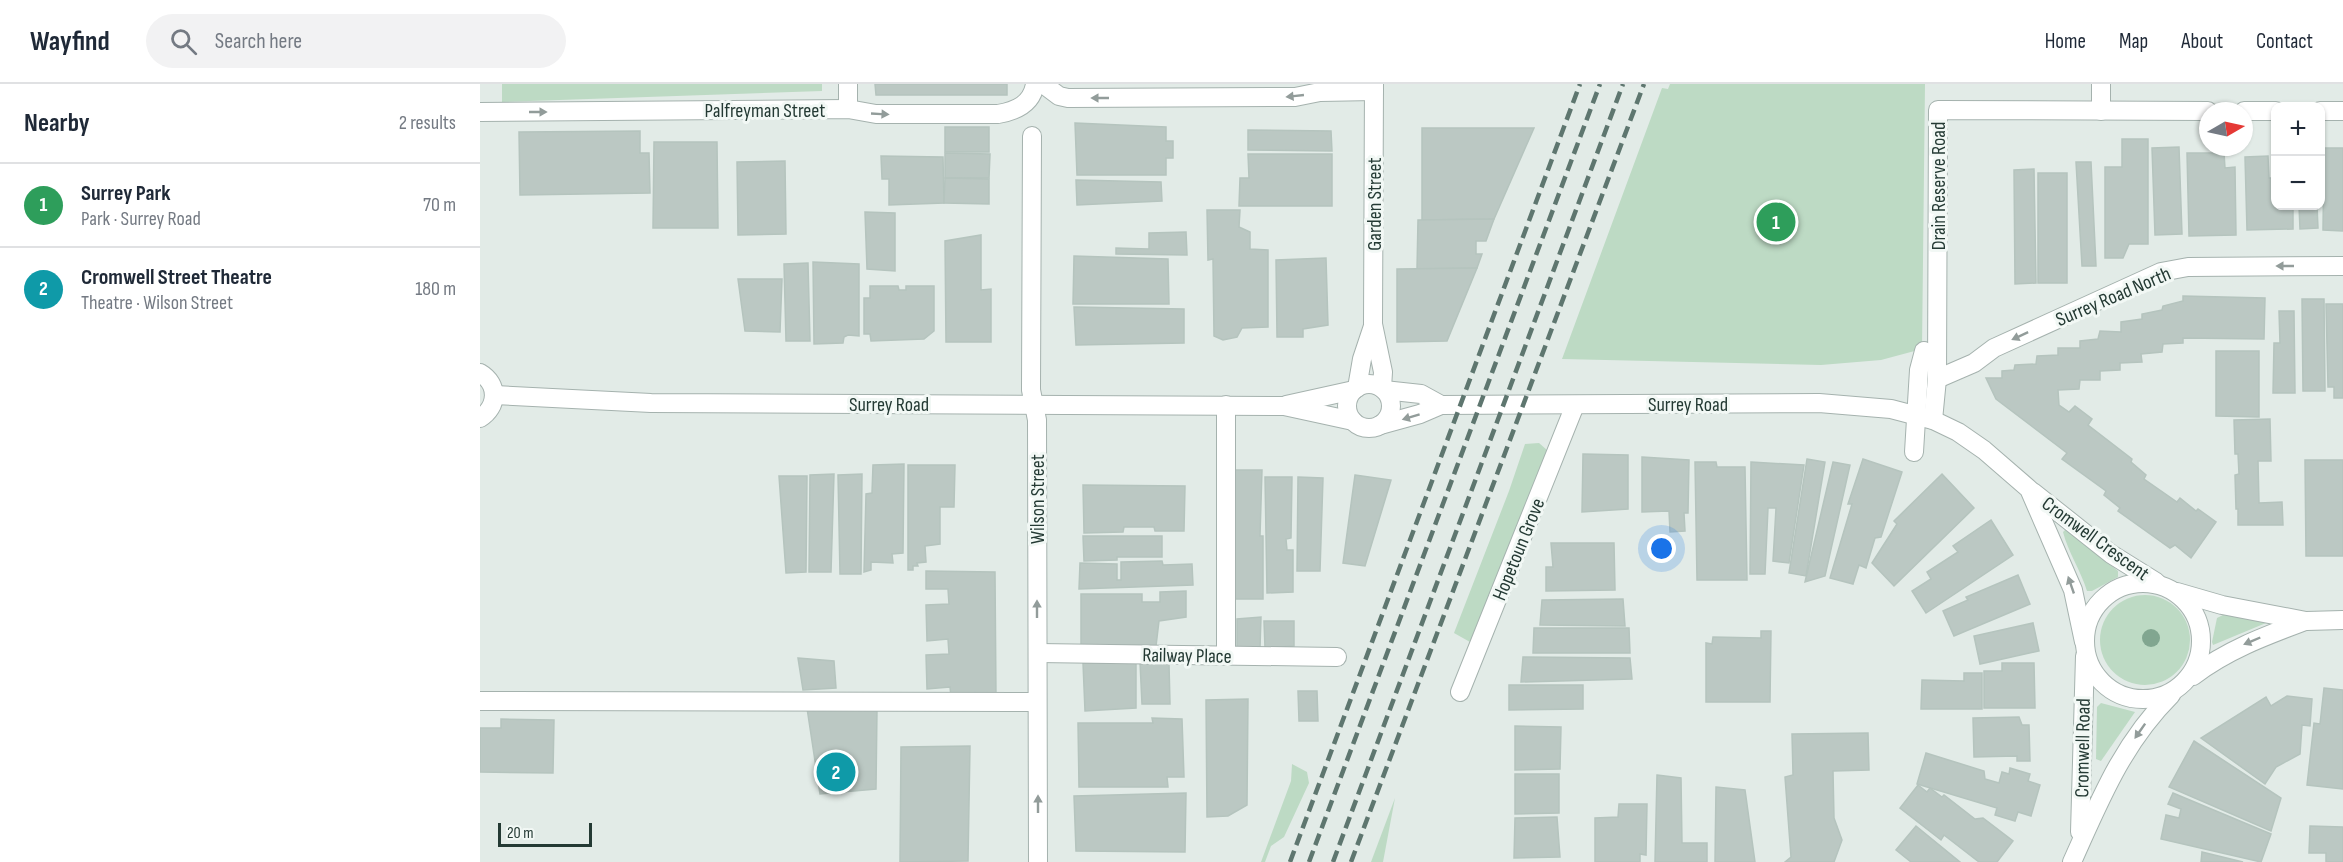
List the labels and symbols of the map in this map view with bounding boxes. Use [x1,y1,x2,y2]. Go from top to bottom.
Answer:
one-way arrow [1286,91,1305,101]
one-way arrow [1091,93,1110,103]
street label: Palfreyman Street [705,99,825,123]
north arrow [2199,102,2253,156]
one-way arrow [529,107,548,117]
one-way arrow [871,109,890,118]
street label: Drain Reserve Road [1927,122,1951,250]
street label: Garden Street [1363,157,1387,251]
pin: 1 [1756,200,1796,244]
one-way arrow [2275,261,2294,271]
street label: Surrey Road North [2052,262,2174,332]
one-way arrow [2011,332,2029,341]
street label: Surrey Road [849,393,929,417]
street label: Surrey Road [1648,393,1728,417]
one-way arrow [1402,413,1420,422]
street label: Wilson Street [1026,454,1050,544]
street label: Cromwell Crescent [2037,492,2154,586]
street label: Hopetoun Grove [1488,495,1550,604]
your location [1647,534,1676,563]
one-way arrow [2066,576,2076,594]
one-way arrow [1033,599,1042,618]
one-way arrow [2242,636,2260,646]
street label: Railway Place [1142,643,1232,669]
street label: Cromwell Road [2070,698,2096,798]
one-way arrow [2134,722,2146,738]
pin: 2 [816,750,856,794]
one-way arrow [1033,794,1043,813]
scale bar [498,820,592,848]

